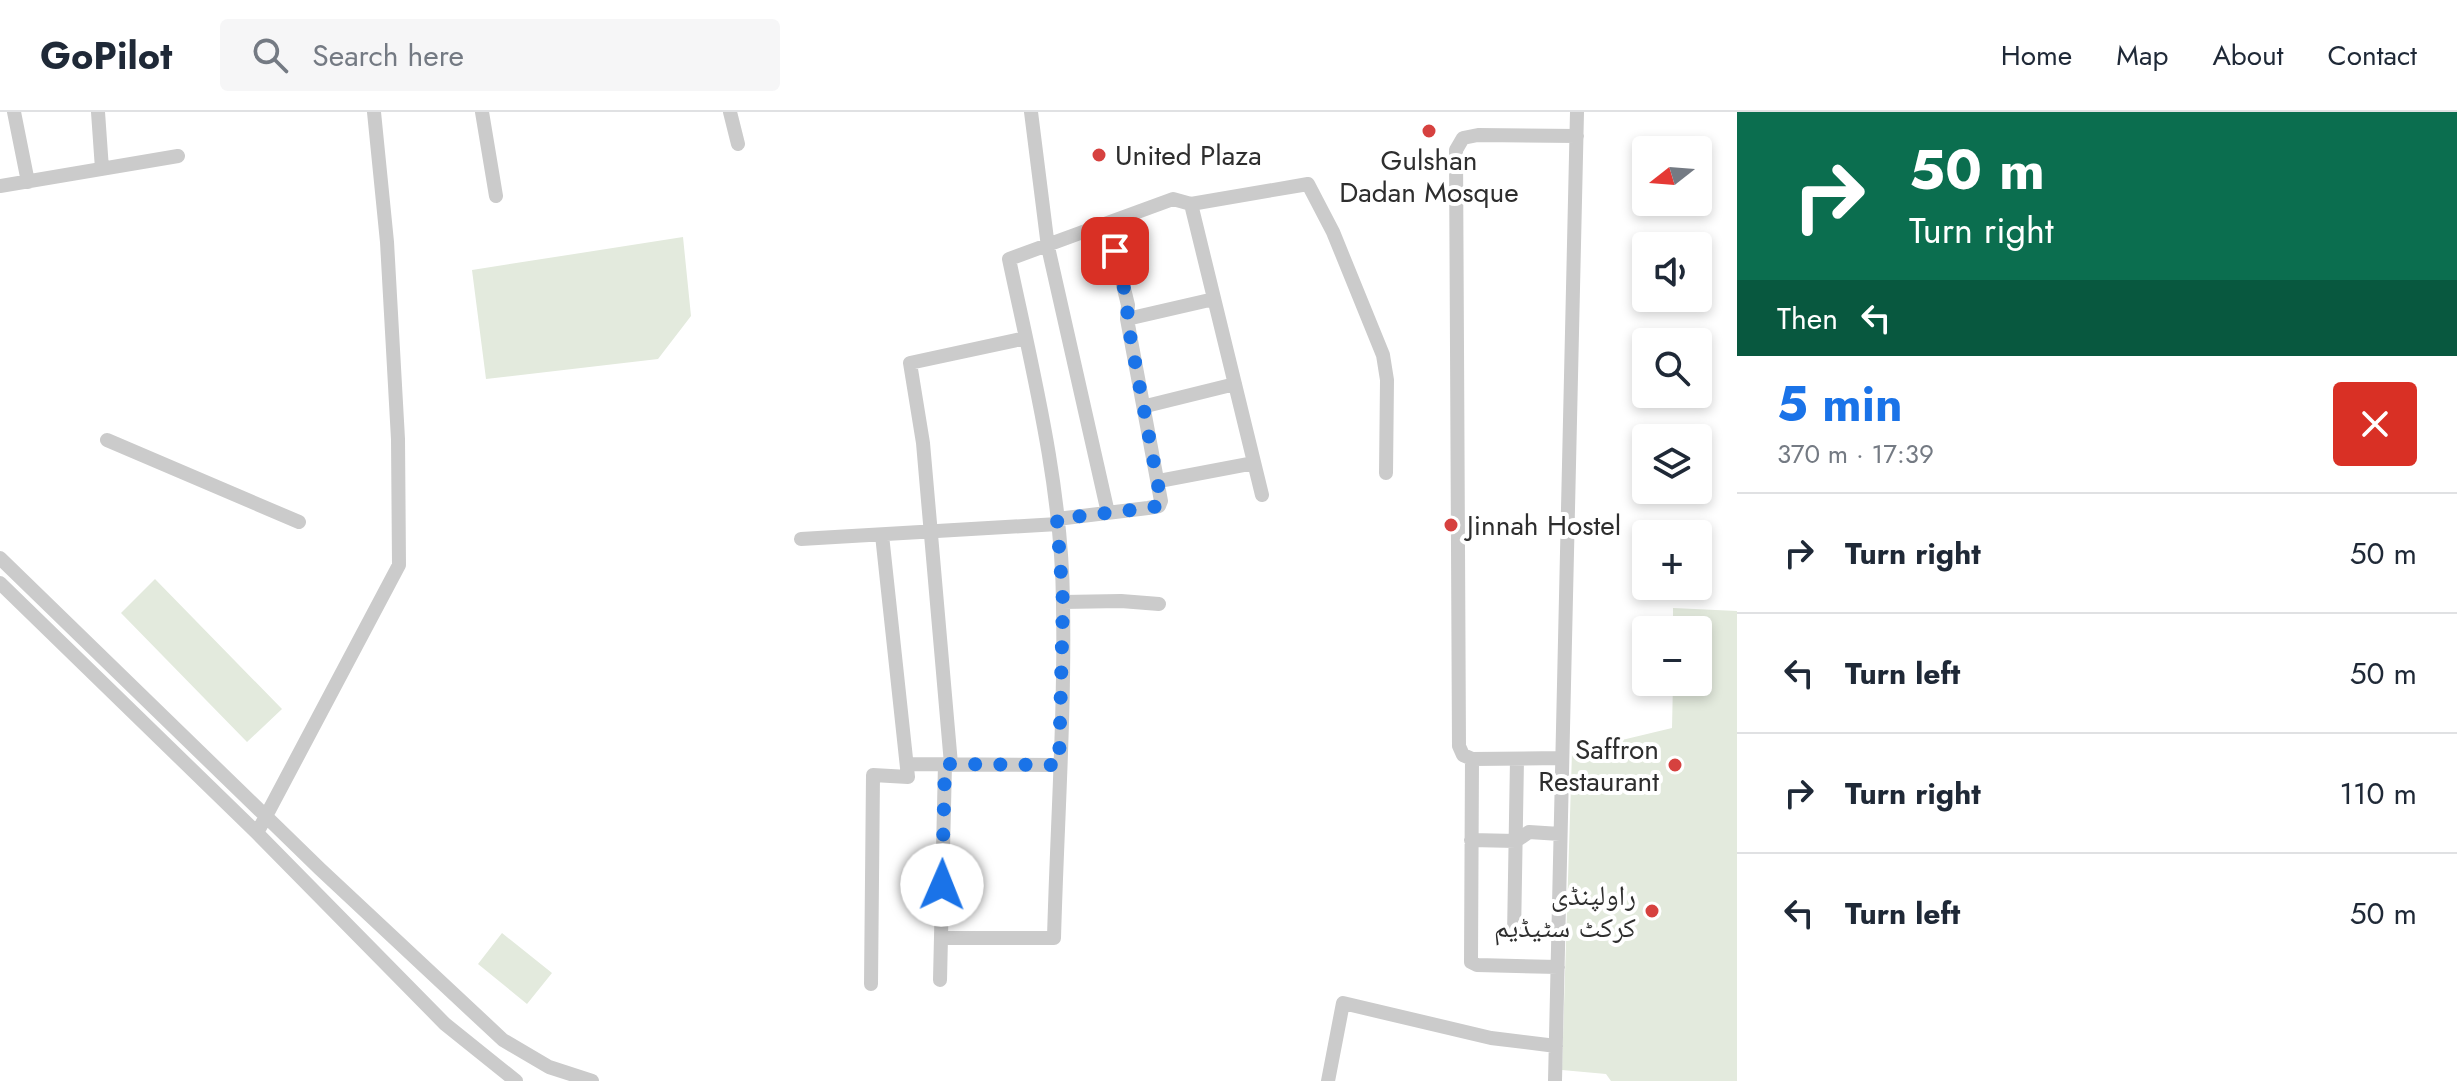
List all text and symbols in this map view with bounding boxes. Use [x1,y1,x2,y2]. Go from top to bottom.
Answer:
search box [220,19,780,91]
text: GoPilot [40,28,172,83]
icon: search [248,33,292,77]
text: Search here [312,34,464,77]
text: Home [2001,35,2072,76]
text: Map [2116,35,2168,76]
text: About [2212,35,2284,76]
text: Contact [2328,35,2417,76]
marker: Gulshan Dadan Mosque [1420,122,1438,140]
text: 50 m [1909,129,2045,210]
place label: United Plaza [1115,135,1262,176]
north arrow [1632,136,1712,216]
map controls [1632,136,1712,696]
place label: Gulshan Dadan Mosque [1339,140,1519,213]
icon: right [1777,144,1881,248]
marker: United Plaza [1090,146,1108,164]
text: Turn right [1909,204,2054,256]
pin [1081,217,1149,285]
icon: arrive [1093,229,1137,273]
button: sound [1632,232,1712,312]
icon: left [1854,296,1898,340]
text: Then [1777,297,1838,340]
button: search [1632,328,1712,408]
text: 5 min [1777,370,1903,439]
button: close [2333,382,2417,466]
button: layers [1632,424,1712,504]
text: 370 m · 17:39 [1777,435,1934,473]
place label: Jinnah Hostel [1463,505,1621,546]
marker: Jinnah Hostel [1442,516,1460,534]
button: + [1632,520,1712,600]
icon: right [1777,531,1821,575]
text: Turn right [1845,532,1981,575]
text: 50 m [2350,532,2417,575]
button: − [1632,616,1712,696]
icon: left [1777,651,1821,695]
text: Turn left [1845,652,1960,695]
text: 50 m [2350,652,2417,695]
place label: Saffron Restaurant [1538,729,1659,802]
marker: Saffron Restaurant [1666,756,1684,774]
icon: right [1777,771,1821,815]
text: Turn right [1845,772,1981,815]
text: 110 m [2340,772,2417,815]
position arrow [900,843,984,927]
place label: راولپنڈی کرکٹ سٹیڈیم [1494,875,1636,948]
icon: left [1777,891,1821,935]
text: Turn left [1845,892,1960,935]
text: 50 m [2350,892,2417,935]
marker: راولپنڈی کرکٹ سٹیڈیم [1643,902,1661,920]

